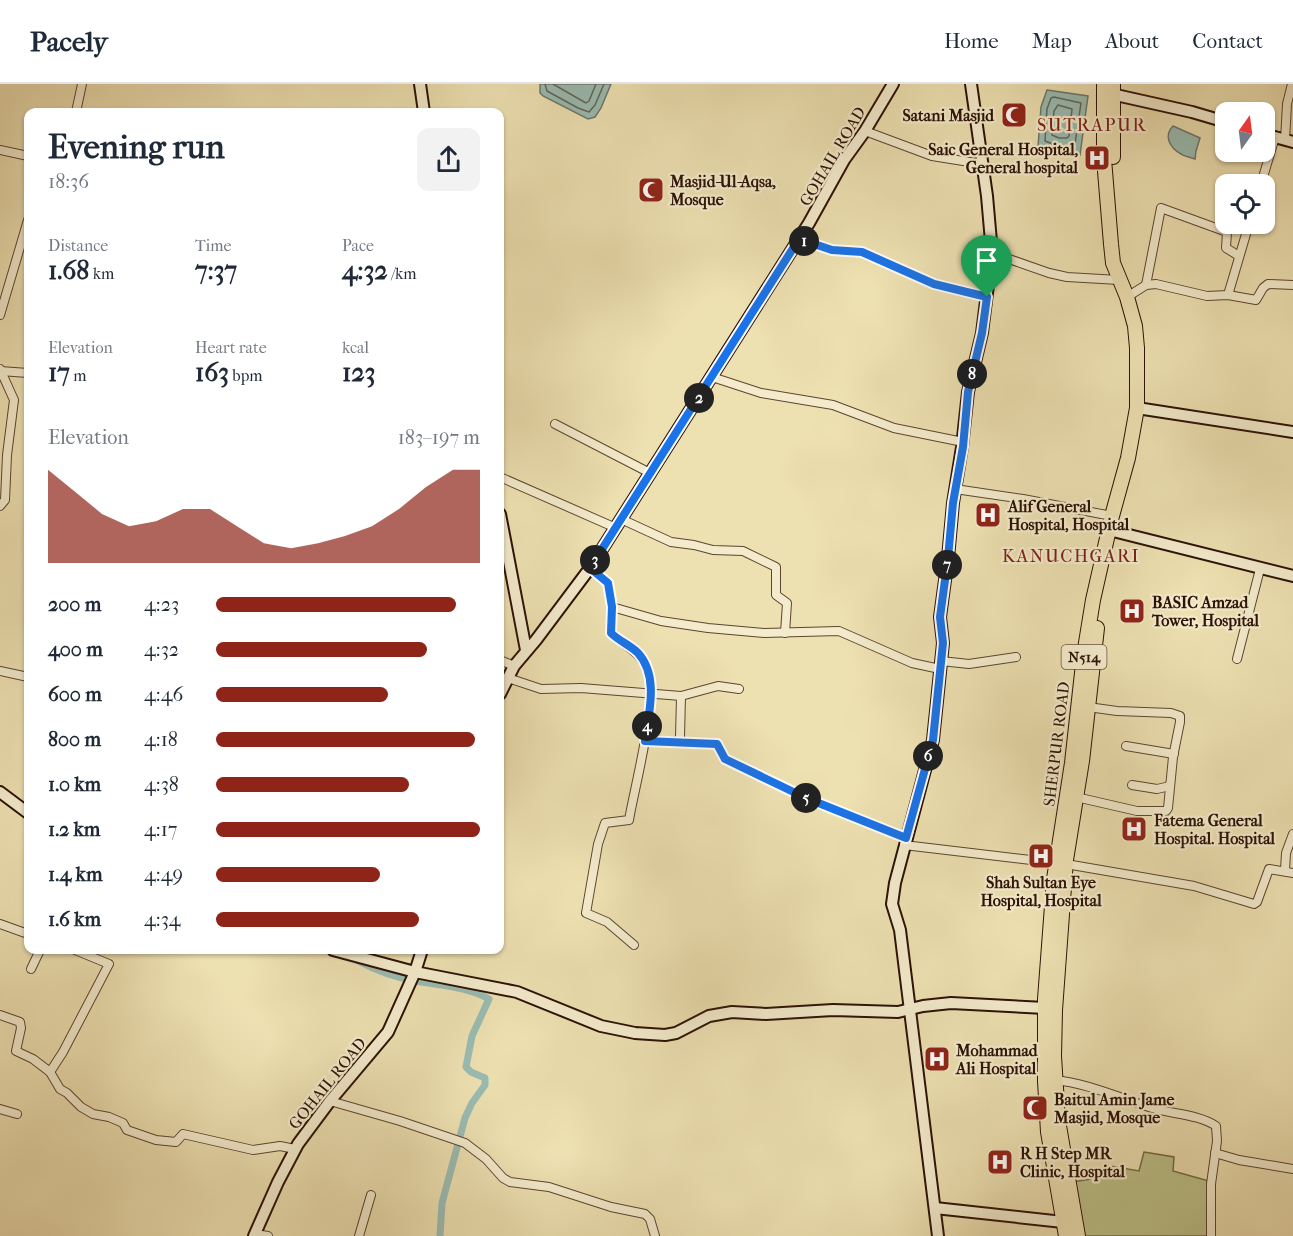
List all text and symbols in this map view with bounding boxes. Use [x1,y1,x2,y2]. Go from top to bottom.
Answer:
text: Pacely [30,25,108,58]
text: Home [944,29,999,53]
text: Map [1032,29,1072,53]
text: About [1105,29,1159,53]
text: Contact [1192,29,1263,53]
mosque icon: Satani Masjid [999,100,1029,130]
north arrow [1215,102,1275,162]
map controls [1215,102,1275,234]
street label: GOHAIL ROAD [795,103,869,209]
place label: Satani Masjid [902,106,995,125]
district label: SUTRAPUR [1037,115,1147,136]
text: Evening run [48,128,225,167]
button: share [417,128,480,191]
place label: Saic General Hospital, General hospital [928,140,1079,178]
hospital icon: Saic General Hospital, General hospital [1082,143,1112,173]
text: 18:36 [48,170,89,193]
place label: Masjid-Ul-Aqsa, Mosque [669,172,776,210]
button: locate [1215,174,1275,234]
mosque icon: Masjid-Ul-Aqsa, Mosque [636,175,666,205]
pin: 1 [789,226,819,256]
text: 1 [801,231,807,250]
pin [961,235,1012,297]
text: Distance [48,236,108,255]
text: Time [195,236,231,255]
text: Pace [342,236,374,255]
icon: arrive [970,244,1003,277]
text: 1.68 [48,255,89,286]
text: 7:37 [195,255,237,286]
text: 4:32 [342,255,388,286]
text: km [89,264,114,283]
text: /km [388,264,417,283]
text: Elevation [48,338,113,357]
text: Heart rate [195,338,267,357]
text: kcal [342,338,369,357]
text: 17 [48,357,70,388]
text: 163 [195,357,229,388]
text: 123 [342,357,375,388]
pin: 8 [957,359,987,389]
text: 8 [968,364,976,383]
text: m [70,366,87,385]
text: bpm [229,366,263,385]
pin: 2 [684,383,714,413]
text: 2 [695,388,703,407]
text: Elevation [48,426,129,449]
text: 183–197 m [398,426,480,449]
place label: Alif General Hospital, Hospital [1007,497,1130,535]
hospital icon: Alif General Hospital, Hospital [973,500,1003,530]
pin: 3 [580,545,610,575]
district label: KANUCHGARI [1002,546,1140,567]
text: 3 [592,550,598,569]
pin: 7 [932,550,962,580]
text: 7 [943,555,951,574]
text: 200 m [48,593,101,616]
text: 4:23 [144,593,179,616]
place label: BASIC Amzad Tower, Hospital [1151,593,1259,631]
hospital icon: BASIC Amzad Tower, Hospital [1117,596,1147,626]
text: 400 m [48,638,103,661]
text: 4:32 [144,638,179,661]
road number: N514 [1062,645,1106,669]
street label: SHERPUR ROAD [1039,681,1074,808]
text: 600 m [48,683,102,706]
text: 4:46 [144,683,183,706]
pin: 4 [632,711,662,741]
text: 4 [642,716,652,735]
text: 800 m [48,728,101,751]
text: 4:18 [144,728,178,751]
pin: 6 [913,741,943,771]
text: 6 [924,746,932,765]
text: 1.0 km [48,773,101,796]
text: 4:38 [144,773,179,796]
pin: 5 [791,783,821,813]
text: 5 [803,788,809,807]
place label: Fatema General Hospital. Hospital [1153,811,1276,849]
hospital icon: Fatema General Hospital. Hospital [1119,814,1149,844]
text: 1.2 km [48,818,101,841]
text: 4:17 [144,818,177,841]
hospital icon: Shah Sultan Eye Hospital, Hospital [1026,841,1056,871]
text: 1.4 km [48,863,103,886]
text: 4:49 [144,863,183,886]
place label: Shah Sultan Eye Hospital, Hospital [980,873,1102,911]
text: 1.6 km [48,908,101,931]
text: 4:34 [144,908,181,931]
street label: GOHAIL ROAD [285,1034,370,1133]
place label: Mohammad Ali Hospital [955,1041,1039,1079]
hospital icon: Mohammad Ali Hospital [922,1044,952,1074]
place label: Baitul Amin Jame Masjid, Mosque [1053,1090,1174,1128]
mosque icon: Baitul Amin Jame Masjid, Mosque [1020,1093,1050,1123]
place label: R H Step MR Clinic, Hospital [1020,1144,1125,1182]
hospital icon: R H Step MR Clinic, Hospital [985,1147,1015,1177]

